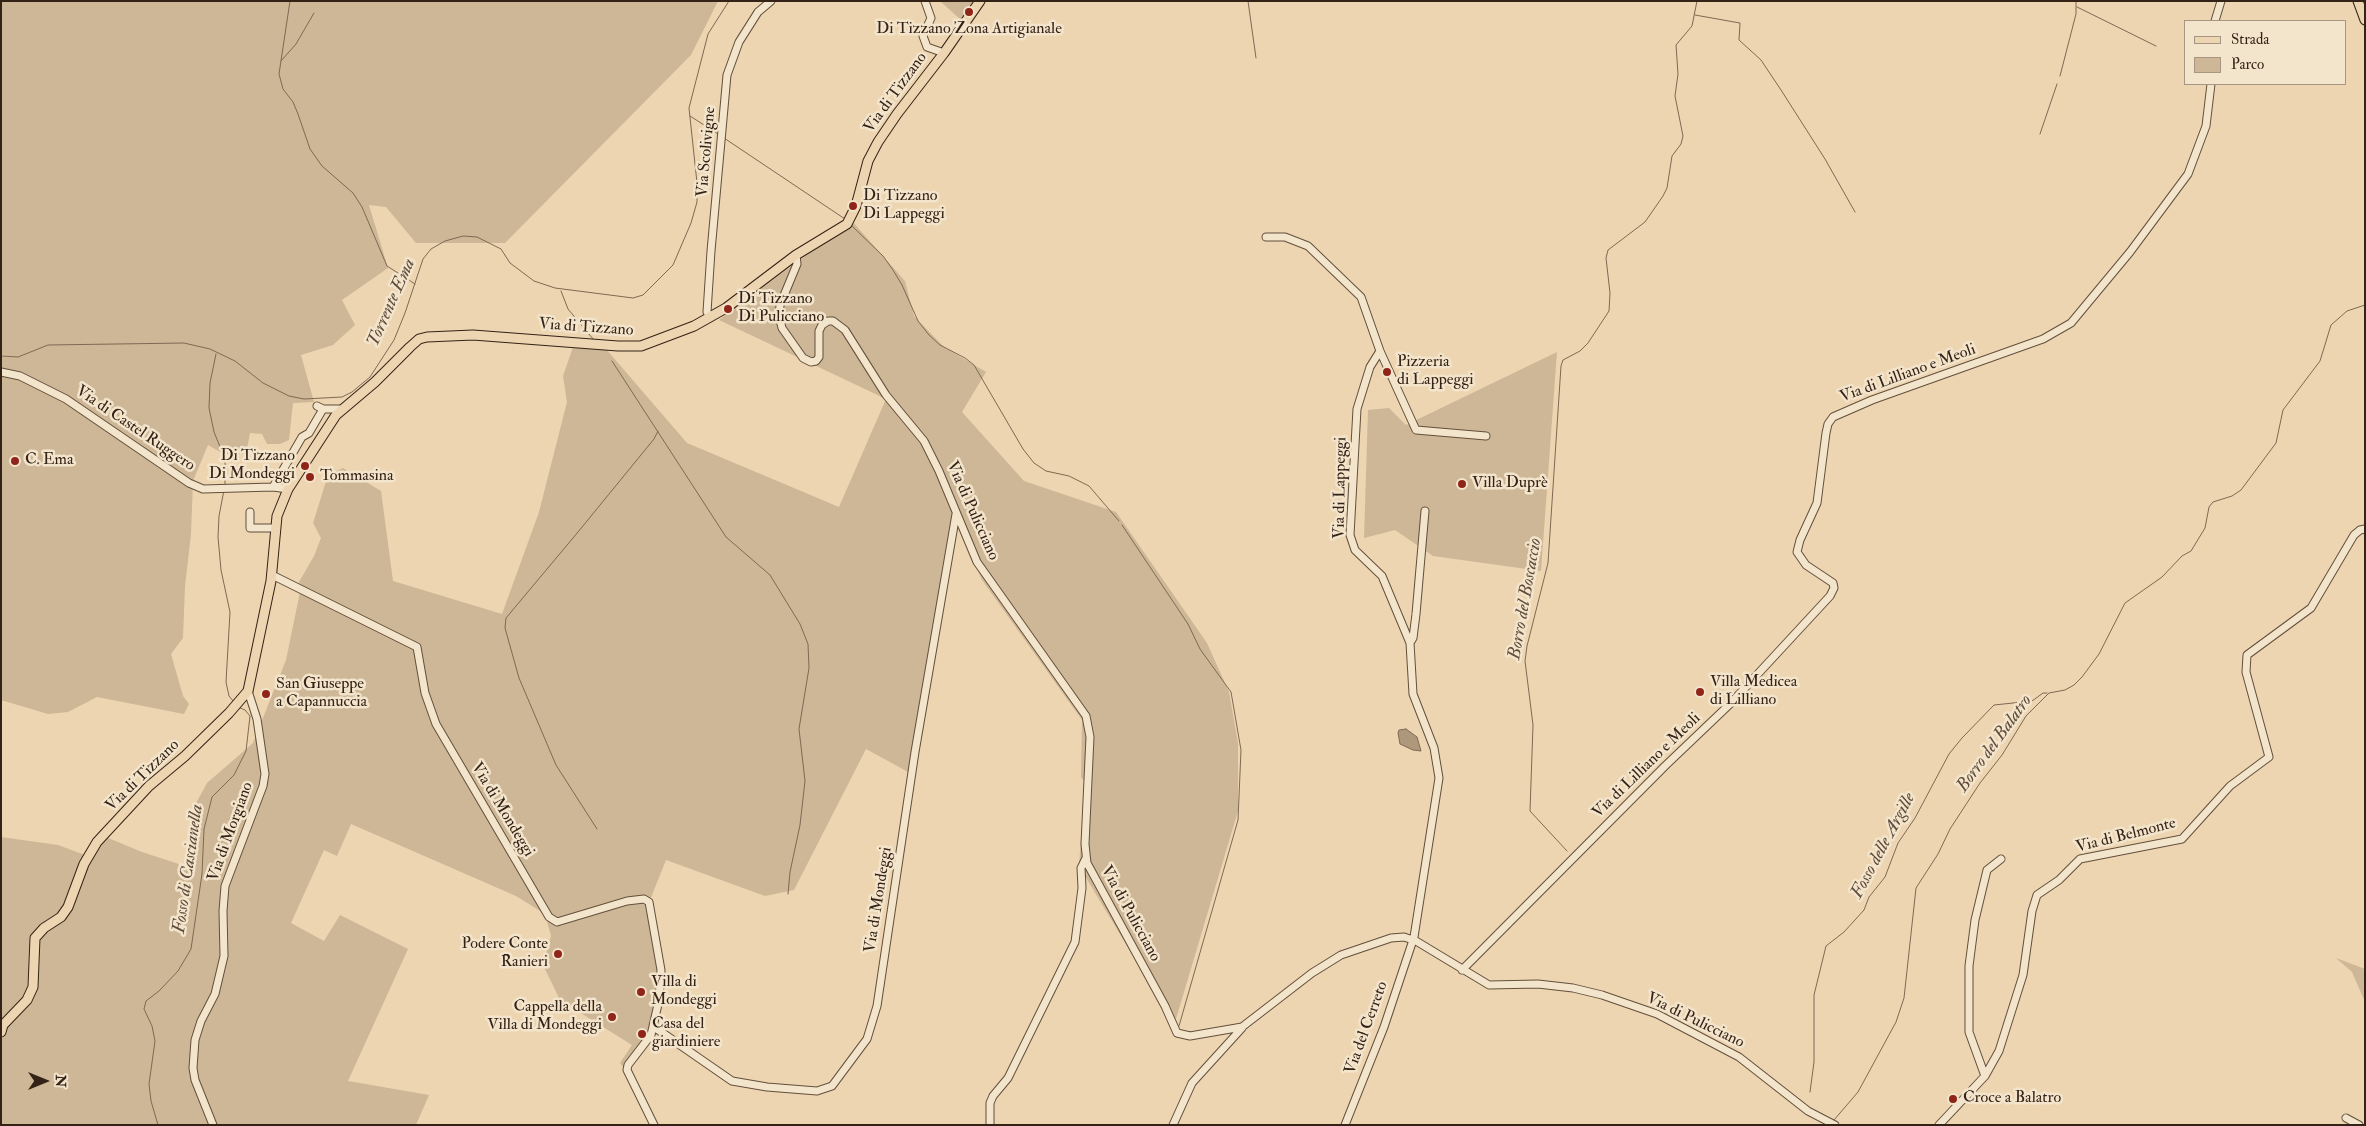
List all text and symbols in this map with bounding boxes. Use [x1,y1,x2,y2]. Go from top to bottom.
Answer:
marker: Di Tizzano Zona Artigianale [963,6,975,18]
place label: Di Tizzano Zona Artigianale [876,20,1062,40]
legend [2184,20,2346,85]
text: Strada [2231,30,2270,49]
street label: Via di Tizzano [860,49,932,137]
text: Parco [2231,55,2264,74]
street label: Via Scolivigne [693,106,721,198]
place label: Di Tizzano Di Lappeggi [863,187,945,225]
marker: Di Tizzano Di Lappeggi [847,200,859,212]
water label: Torrente Ema [363,256,421,350]
place label: Di Tizzano Di Pulicciano [738,290,824,328]
marker: Di Tizzano Di Pulicciano [722,303,734,315]
street label: Via di Tizzano [538,315,634,341]
street label: Via di Lilliano e Meoli [1837,341,1979,407]
place label: Pizzeria di Lappeggi [1397,353,1474,391]
marker: Pizzeria di Lappeggi [1381,366,1393,378]
street label: Via di Castel Ruggero [72,382,198,476]
street label: Via di Lappeggi [1331,437,1351,539]
place label: Di Tizzano Di Mondeggi [209,447,295,485]
place label: C. Ema [25,451,74,471]
marker: C. Ema [9,455,21,467]
street label: Via di Pulicciano [942,458,1002,564]
marker: Di Tizzano Di Mondeggi [299,460,311,472]
place label: Tommasina [320,467,393,487]
marker: Tommasina [304,471,316,483]
place label: Villa Duprè [1472,474,1548,494]
marker: Villa Duprè [1456,478,1468,490]
water label: Borro del Boscaccio [1505,537,1547,661]
place label: Villa Medicea di Lilliano [1710,673,1797,711]
place label: San Giuseppe a Capannuccia [276,675,367,713]
marker: Villa Medicea di Lilliano [1694,686,1706,698]
marker: San Giuseppe a Capannuccia [260,688,272,700]
water label: Borro del Balatro [1953,691,2037,797]
street label: Via di Lilliano e Meoli [1589,709,1705,823]
street label: Via di Tizzano [102,736,184,816]
street label: Via di Mondeggi [466,759,538,861]
street label: Via di Morgiano [204,780,258,884]
water label: Fosso delle Argille [1847,790,1921,902]
water label: Fosso di Cascianella [169,803,209,935]
street label: Via di Belmonte [2074,814,2178,858]
street label: Via di Mondeggi [861,846,897,954]
street label: Via di Pulicciano [1096,863,1164,965]
place label: Podere Conte Ranieri [461,935,548,973]
marker: Podere Conte Ranieri [552,948,564,960]
place label: Villa di Mondeggi [651,973,717,1011]
street label: Via del Cerreto [1341,979,1393,1077]
marker: Villa di Mondeggi [635,986,647,998]
street label: Via di Pulicciano [1643,989,1747,1053]
place label: Cappella della Villa di Mondeggi [487,998,602,1036]
marker: Cappella della Villa di Mondeggi [606,1011,618,1023]
place label: Casa del giardiniere [652,1015,720,1053]
marker: Casa del giardiniere [636,1028,648,1040]
north arrow [20,1056,70,1106]
text: N [52,1075,69,1087]
place label: Croce a Balatro [1963,1089,2061,1109]
marker: Croce a Balatro [1947,1093,1959,1105]

